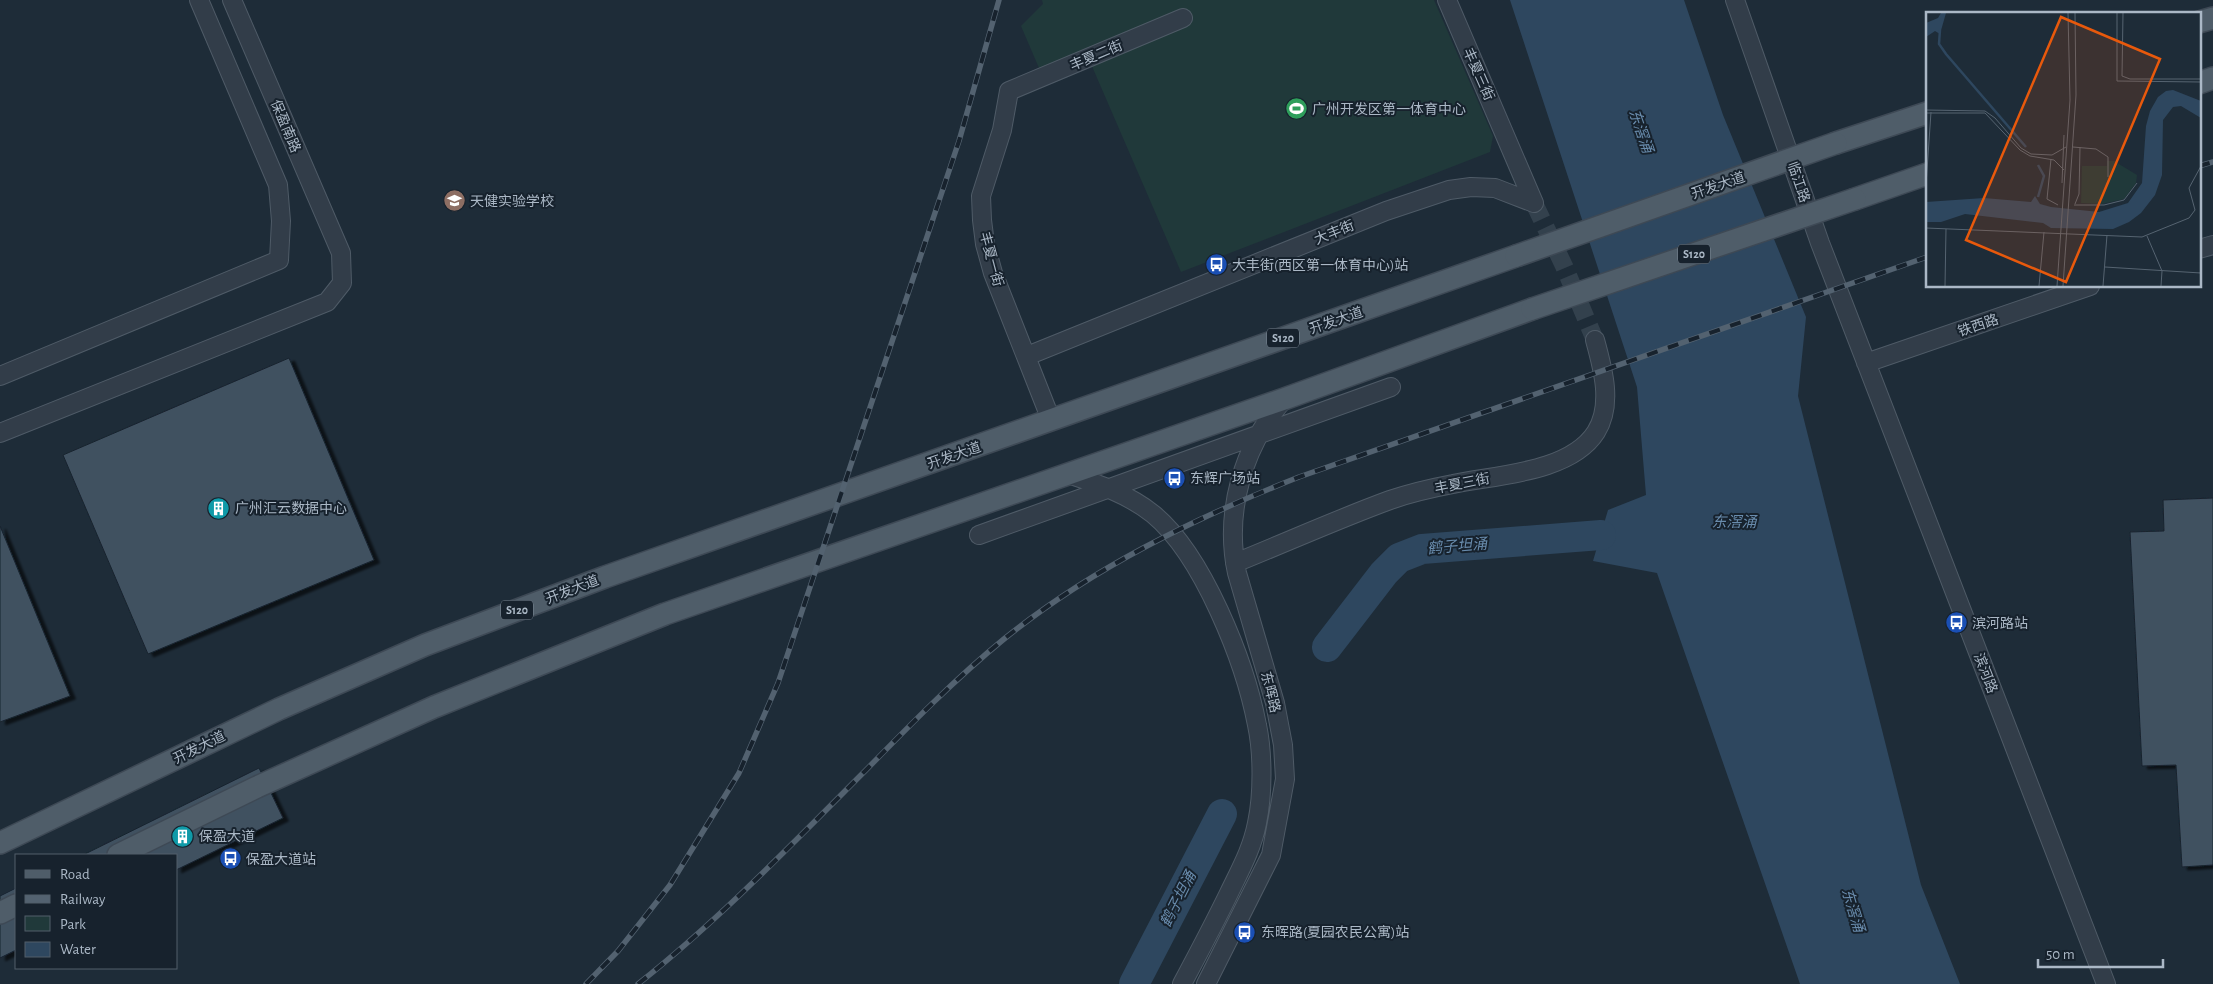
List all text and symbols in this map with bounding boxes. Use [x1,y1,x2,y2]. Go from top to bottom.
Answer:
inset map [1926,12,2200,288]
street label: 丰夏二街 [1067,38,1125,73]
street label: 丰夏三街 [1460,46,1497,103]
street label: 保盈南路 [268,97,303,155]
sports icon: 广州开发区第一体育中心 [1284,97,1308,121]
place label: 广州开发区第一体育中心 [1312,101,1466,117]
water label: 东滘涌 [1626,107,1657,157]
street label: 临江路 [1785,160,1813,204]
street label: 开发大道 [1689,168,1747,202]
school or university icon: 天健实验学校 [442,189,466,213]
place label: 天健实验学校 [470,193,554,209]
street label: 大丰街 [1312,218,1356,247]
street label: 丰夏一街 [977,230,1006,288]
road number: S120 [1678,244,1710,264]
bus stop icon: 大丰街(西区第一体育中心)站 [1204,253,1228,277]
place label: 大丰街(西区第一体育中心)站 [1232,257,1408,273]
street label: 开发大道 [1307,303,1365,337]
street label: 铁西路 [1956,312,2000,339]
road number: S120 [1267,328,1299,348]
street label: 开发大道 [925,438,983,472]
bus stop icon: 东辉广场站 [1162,466,1186,490]
place label: 东辉广场站 [1190,471,1260,486]
street label: 丰夏三街 [1433,471,1491,496]
building icon: 广州汇云数据中心 [207,496,231,520]
place label: 广州汇云数据中心 [235,500,347,516]
water label: 东滘涌 [1711,514,1758,530]
water label: 鹤子坦涌 [1426,535,1490,557]
street label: 开发大道 [543,571,601,607]
road number: S120 [501,600,533,620]
bus stop icon: 滨河路站 [1944,611,1968,635]
place label: 滨河路站 [1972,616,2028,631]
street label: 滨河路 [1971,651,2000,695]
street label: 东晖路 [1258,670,1283,714]
street label: 开发大道 [170,728,228,766]
building icon: 保盈大道 [171,824,195,848]
place label: 保盈大道 [199,829,255,844]
bus stop icon: 保盈大道站 [218,847,242,871]
place label: 保盈大道站 [246,852,316,867]
legend [15,854,178,969]
text: Road [60,867,90,882]
water label: 鹤子坦涌 [1157,867,1200,929]
water label: 东滘涌 [1839,886,1868,936]
text: Railway [60,892,106,907]
text: Park [60,917,86,932]
bus stop icon: 东晖路(夏园农民公寓)站 [1233,920,1257,944]
place label: 东晖路(夏园农民公寓)站 [1261,924,1409,940]
scale bar [2038,936,2163,968]
text: Water [60,942,96,957]
text: 50 m [2046,947,2075,962]

